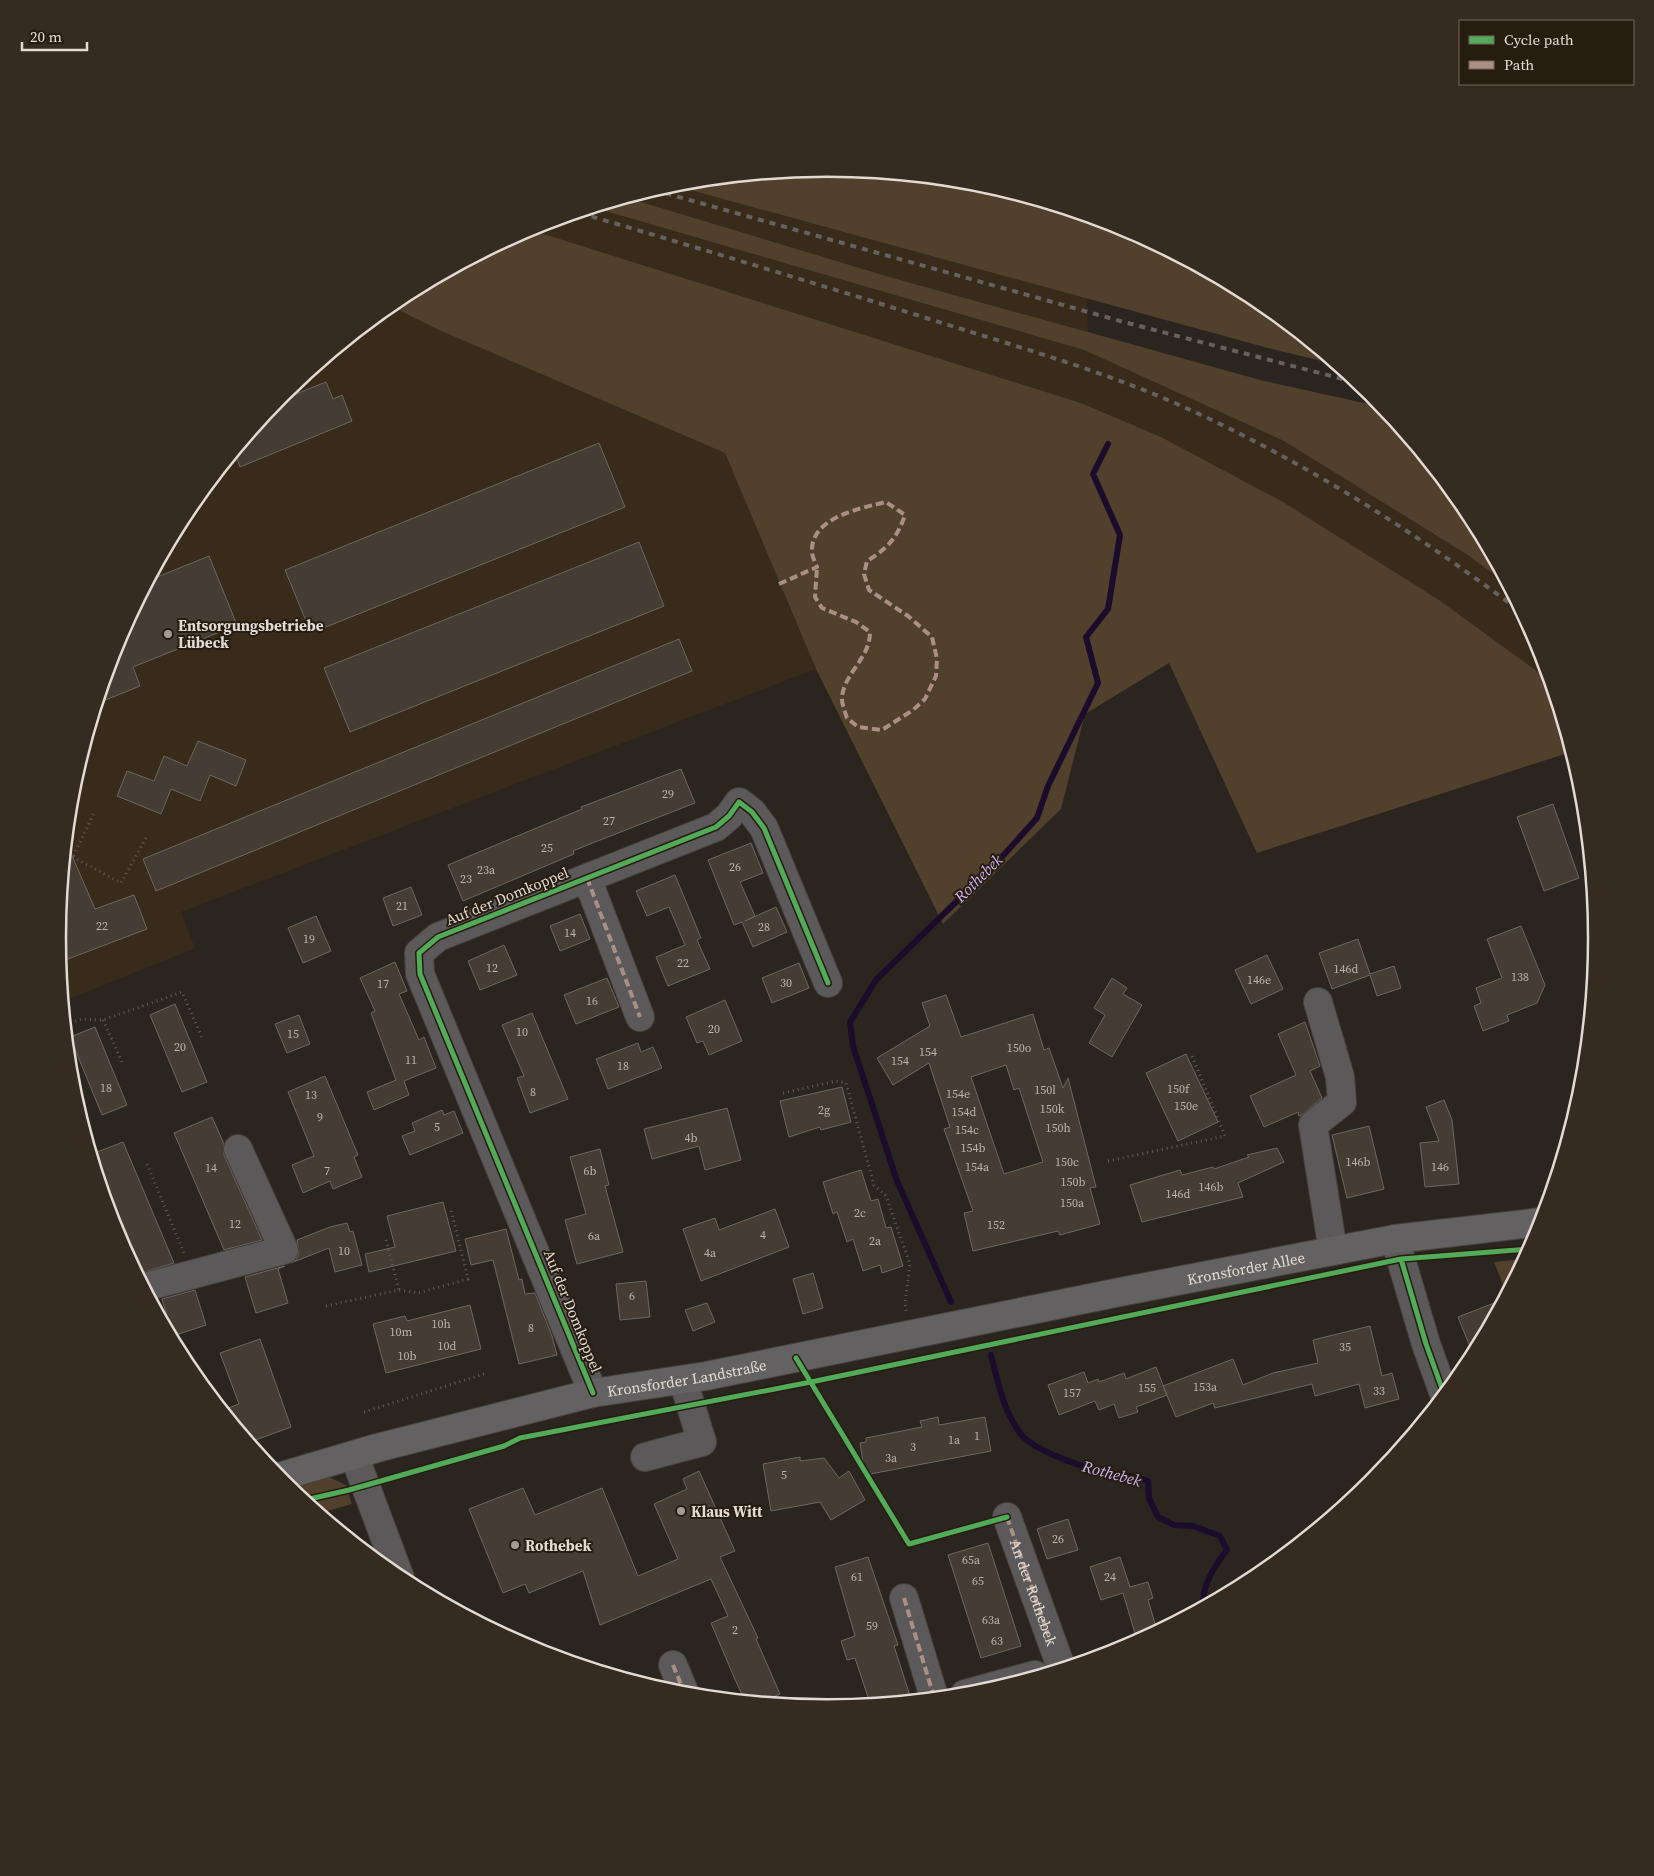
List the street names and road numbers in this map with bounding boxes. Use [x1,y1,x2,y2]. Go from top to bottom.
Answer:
street label: Auf der Domkoppel [442,862,572,930]
street label: Auf der Domkoppel [539,1246,607,1376]
street label: Kronsforder Allee [1185,1246,1307,1289]
street label: Kronsforder Landstraße [605,1353,769,1401]
street label: An der Rothebek [1005,1536,1063,1649]

